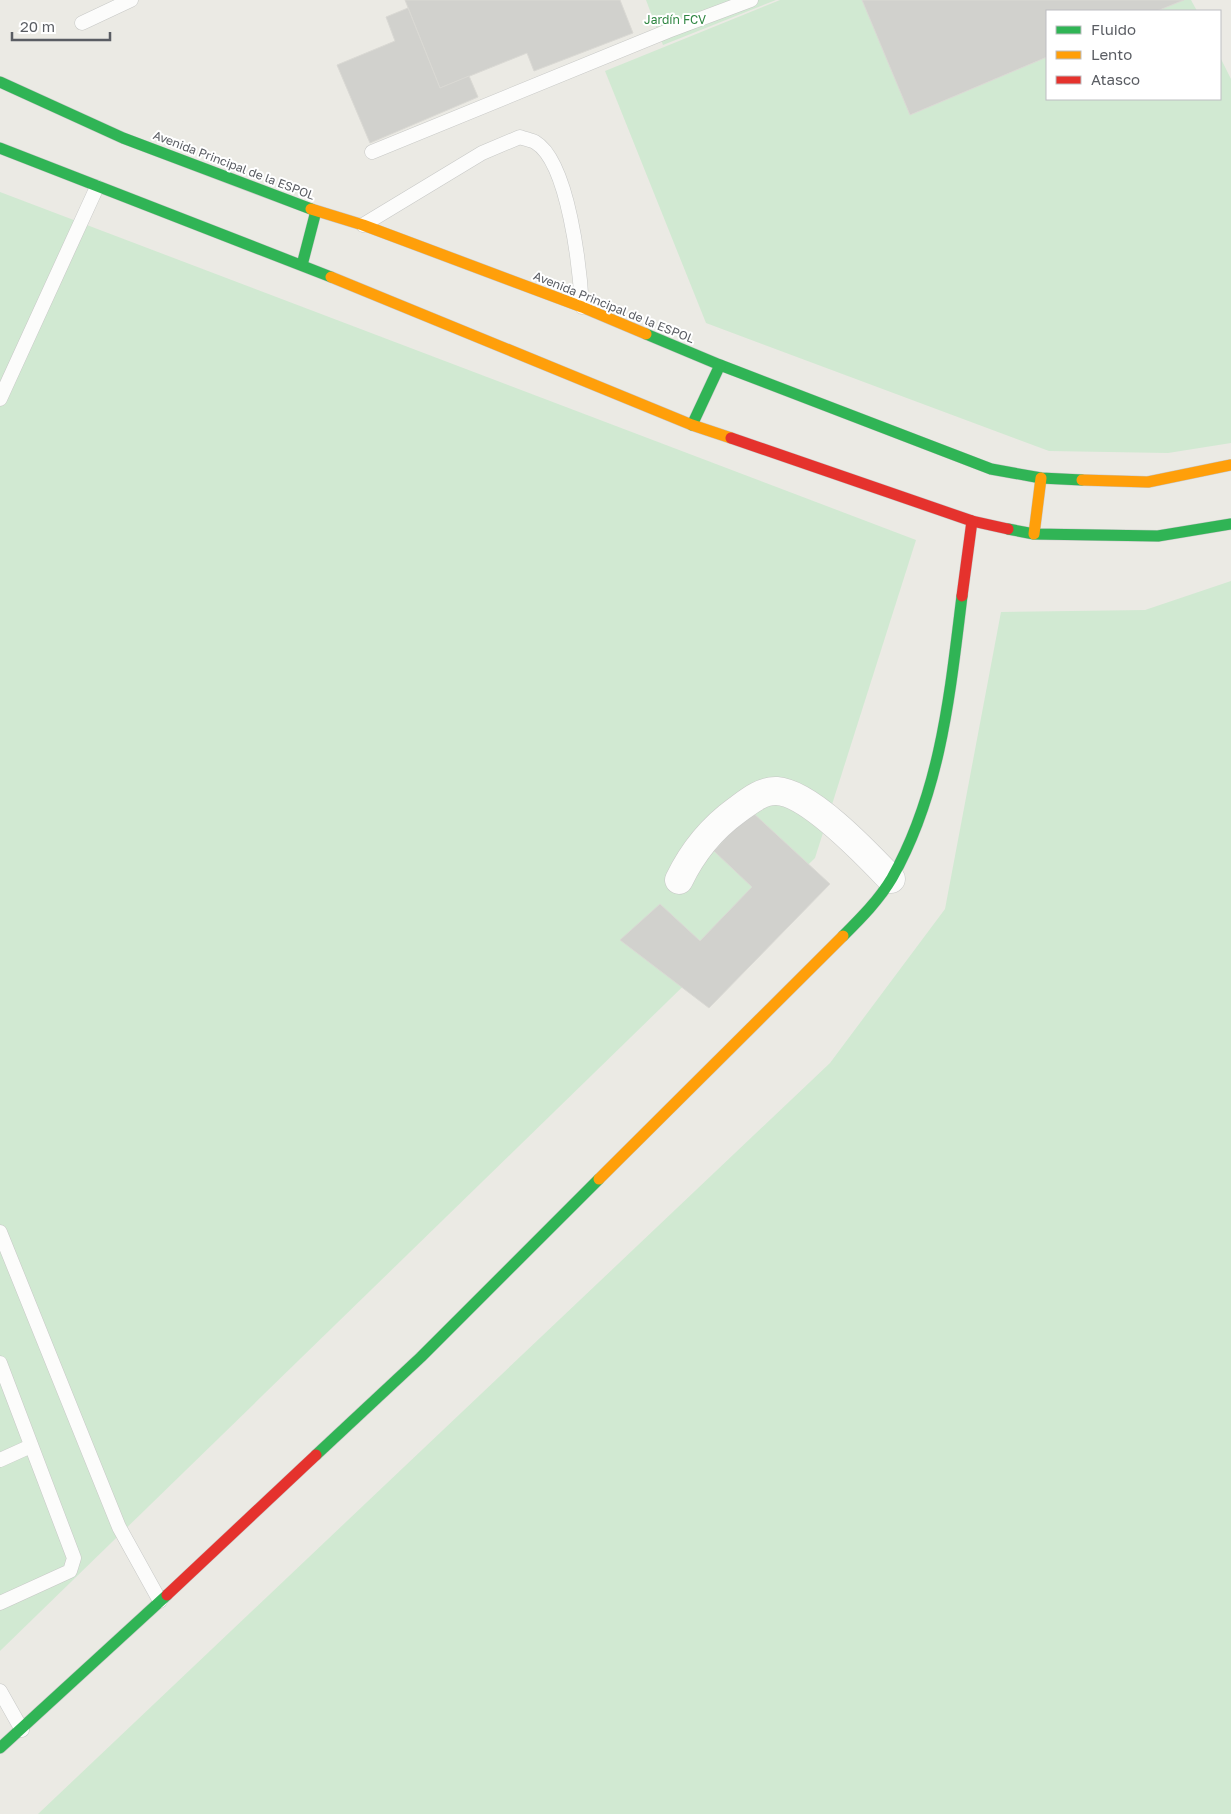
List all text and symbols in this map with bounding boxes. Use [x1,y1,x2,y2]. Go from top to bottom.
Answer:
scale bar [12,10,110,42]
legend [1046,10,1221,100]
park label: Jardín FCV [644,12,706,27]
text: 20 m [20,17,55,35]
text: Fluido [1091,20,1136,38]
text: Lento [1091,45,1132,63]
text: Atasco [1091,70,1140,88]
street label: Avenida Principal de la ESPOL [151,127,317,203]
street label: Avenida Principal de la ESPOL [531,268,697,346]

